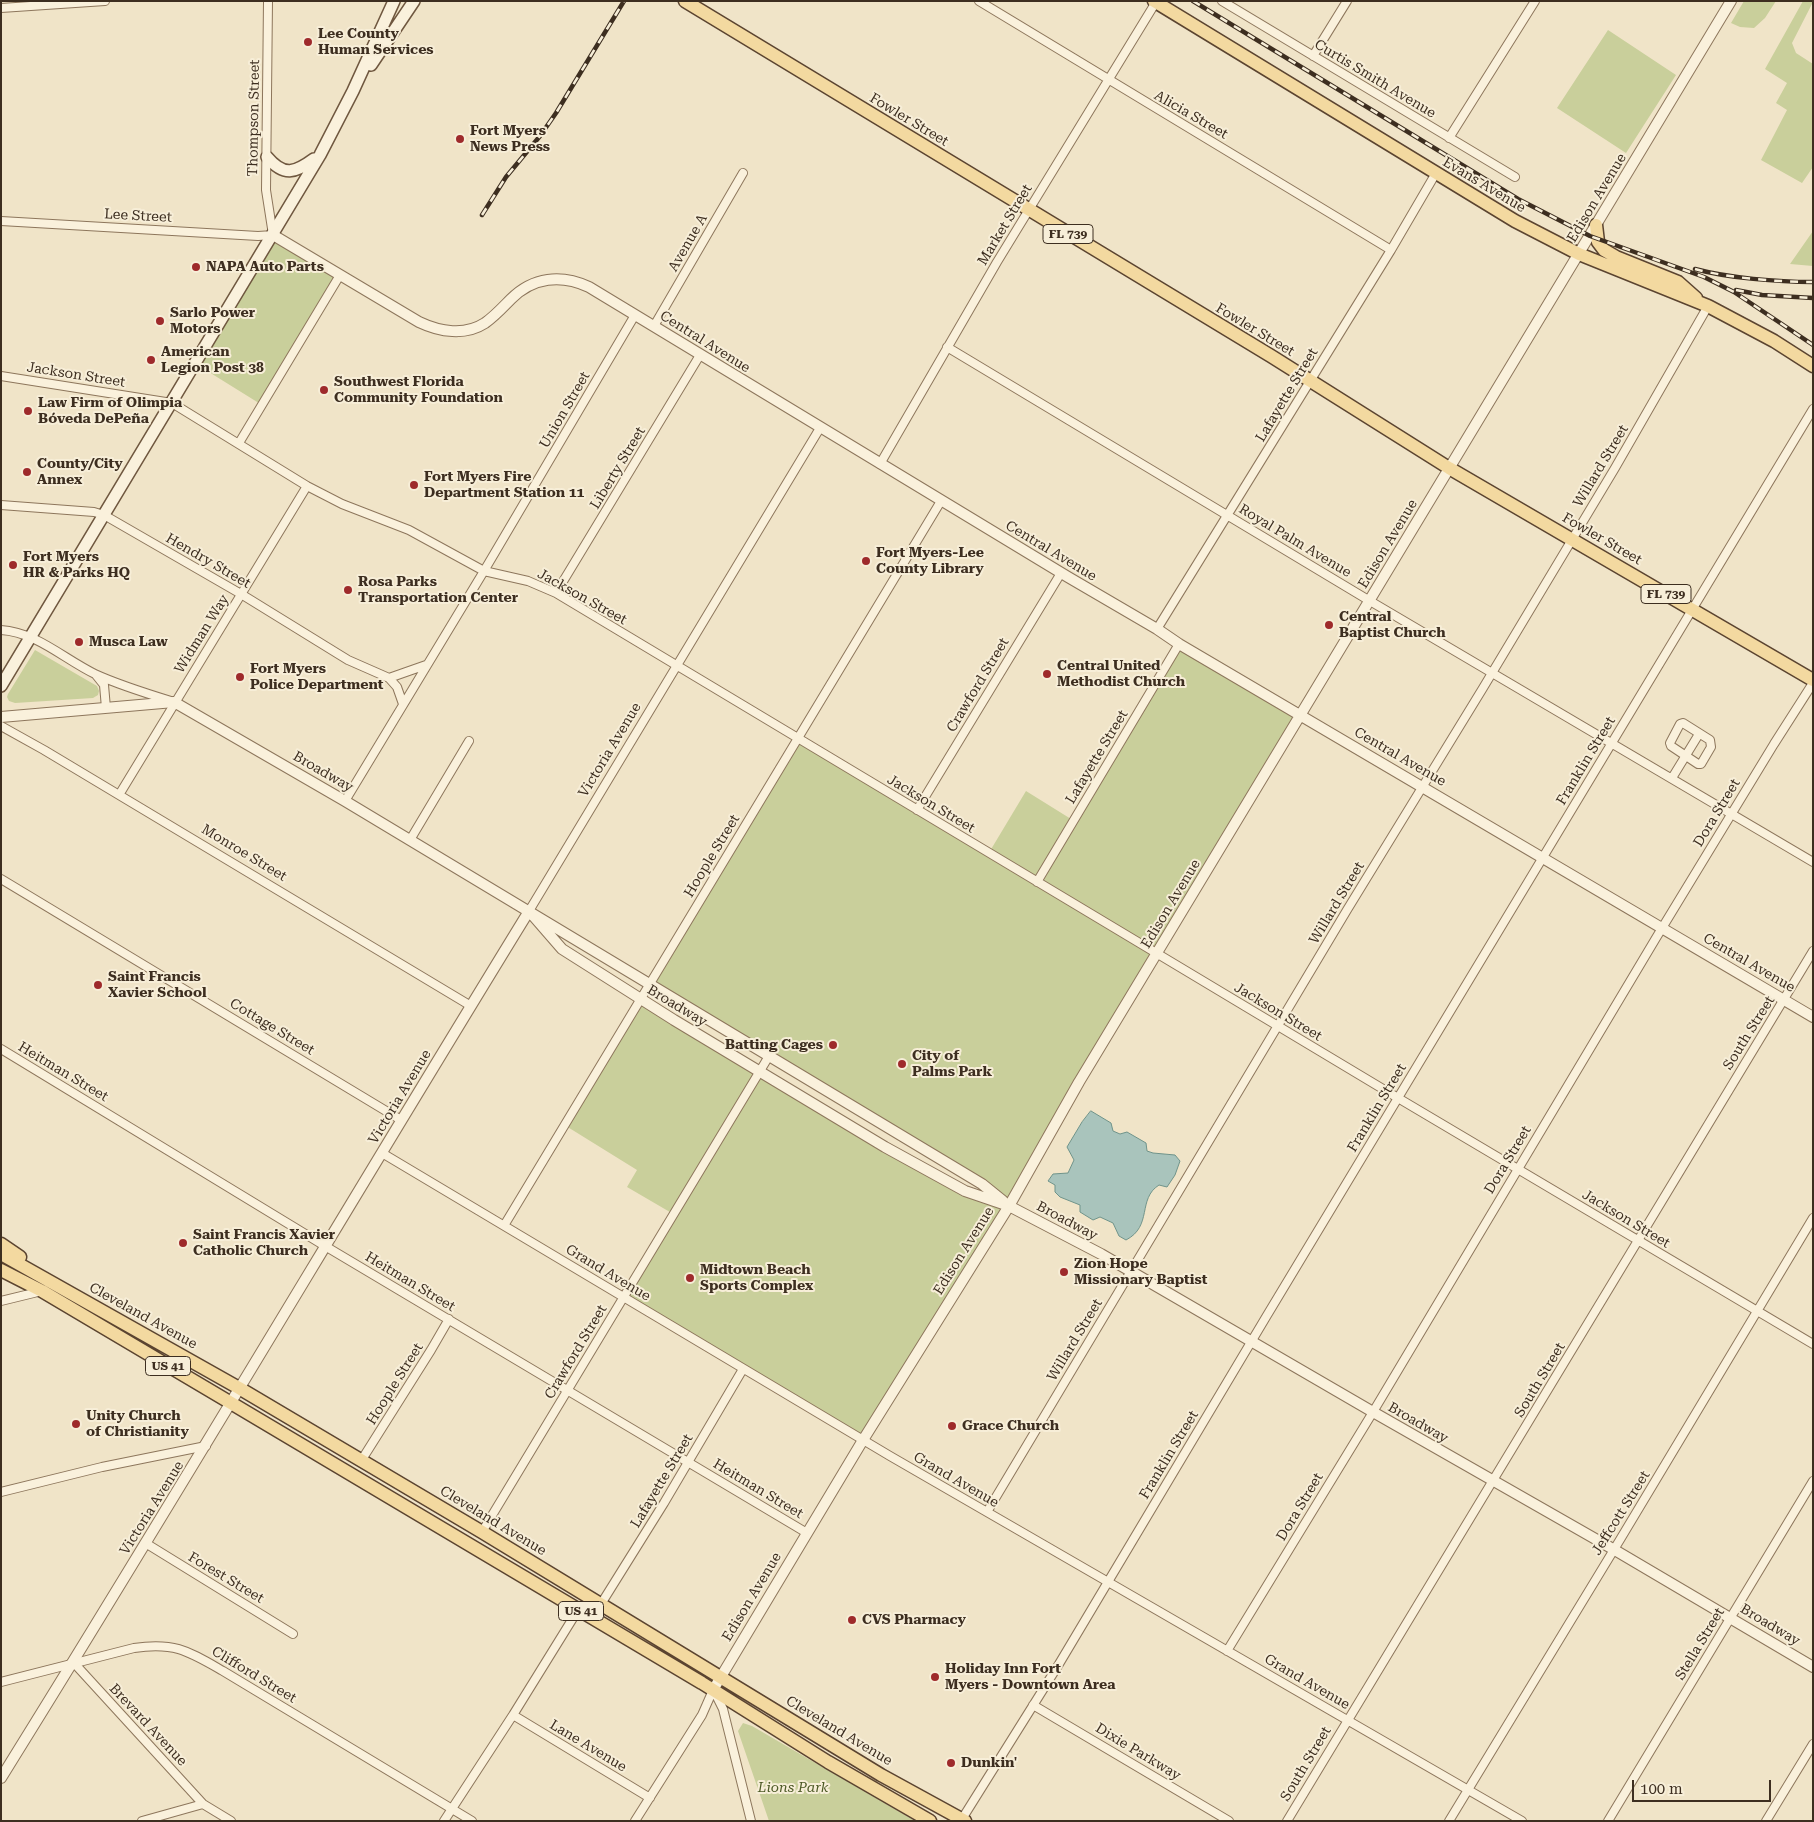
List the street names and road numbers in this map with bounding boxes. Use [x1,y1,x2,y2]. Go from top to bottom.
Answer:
street label: Curtis Smith Avenue [1311,36,1439,122]
street label: Thompson Street [245,59,263,177]
street label: Alicia Street [1151,87,1231,143]
street label: Fowler Street [866,90,952,150]
street label: Edison Avenue [1564,151,1630,245]
street label: Evans Avenue [1440,154,1528,216]
street label: Market Street [974,181,1036,269]
street label: Lee Street [104,206,172,226]
street label: Avenue A [665,211,711,275]
road number: FL 739 [1043,224,1093,243]
street label: Fowler Street [1212,300,1298,360]
street label: Central Avenue [657,308,753,376]
street label: Lafayette Street [1252,345,1322,445]
street label: Jackson Street [26,359,126,391]
street label: Union Street [536,369,594,451]
street label: Willard Street [1570,422,1632,510]
street label: Liberty Street [587,424,649,512]
street label: Edison Avenue [1355,497,1421,591]
street label: Royal Palm Avenue [1236,501,1354,581]
street label: Fowler Street [1559,509,1645,569]
street label: Central Avenue [1002,517,1100,585]
street label: Hendry Street [163,530,253,592]
street label: Jackson Street [534,566,630,628]
road number: FL 739 [1641,584,1691,604]
street label: Widman Way [171,592,233,676]
street label: Crawford Street [943,635,1013,735]
street label: Victoria Avenue [575,700,645,800]
street label: Lafayette Street [1062,707,1132,807]
street label: Franklin Street [1553,714,1619,808]
street label: Central Avenue [1351,724,1449,790]
street label: Broadway [290,748,356,796]
street label: Jackson Street [884,771,978,837]
street label: Dora Street [1690,776,1744,850]
street label: Hoople Street [681,812,743,900]
street label: Monroe Street [198,821,290,885]
street label: Edison Avenue [1138,857,1204,951]
street label: Willard Street [1306,859,1368,947]
street label: Central Avenue [1700,930,1798,996]
street label: Jackson Street [1231,979,1325,1045]
street label: Broadway [644,982,710,1030]
street label: South Street [1720,993,1778,1073]
street label: Cottage Street [227,995,317,1059]
street label: Heitman Street [15,1039,111,1105]
street label: Victoria Avenue [365,1047,435,1147]
street label: Franklin Street [1344,1061,1410,1155]
street label: Dora Street [1481,1123,1535,1197]
street label: Jackson Street [1579,1186,1673,1252]
street label: Broadway [1034,1198,1100,1244]
street label: Edison Avenue [930,1204,998,1298]
street label: Grand Avenue [563,1241,653,1305]
street label: Heitman Street [362,1249,458,1315]
street label: Cleveland Avenue [86,1279,200,1353]
street label: Willard Street [1044,1296,1106,1384]
street label: Crawford Street [541,1302,611,1402]
street label: Hoople Street [363,1340,427,1428]
street label: South Street [1511,1340,1569,1420]
road number: US 41 [146,1356,190,1375]
street label: Broadway [1385,1399,1451,1447]
street label: Franklin Street [1136,1408,1202,1502]
street label: Lafayette Street [627,1431,697,1531]
street label: Grand Avenue [910,1449,1002,1511]
street label: Heitman Street [710,1456,806,1522]
street label: Victoria Avenue [116,1458,188,1558]
street label: Jeffcott Street [1588,1468,1654,1558]
street label: Dora Street [1273,1470,1327,1544]
street label: Cleveland Avenue [437,1483,549,1559]
street label: Forest Street [185,1549,267,1607]
street label: Edison Avenue [719,1550,785,1644]
street label: Broadway [1737,1601,1803,1649]
road number: US 41 [558,1602,604,1620]
street label: Stella Street [1672,1605,1728,1683]
street label: Clifford Street [209,1643,299,1707]
street label: Grand Avenue [1261,1651,1353,1713]
street label: Brevard Avenue [106,1680,190,1770]
street label: Cleveland Avenue [783,1693,895,1769]
street label: Lane Avenue [546,1716,630,1776]
street label: Dixie Parkway [1092,1720,1184,1784]
street label: South Street [1277,1724,1335,1804]

